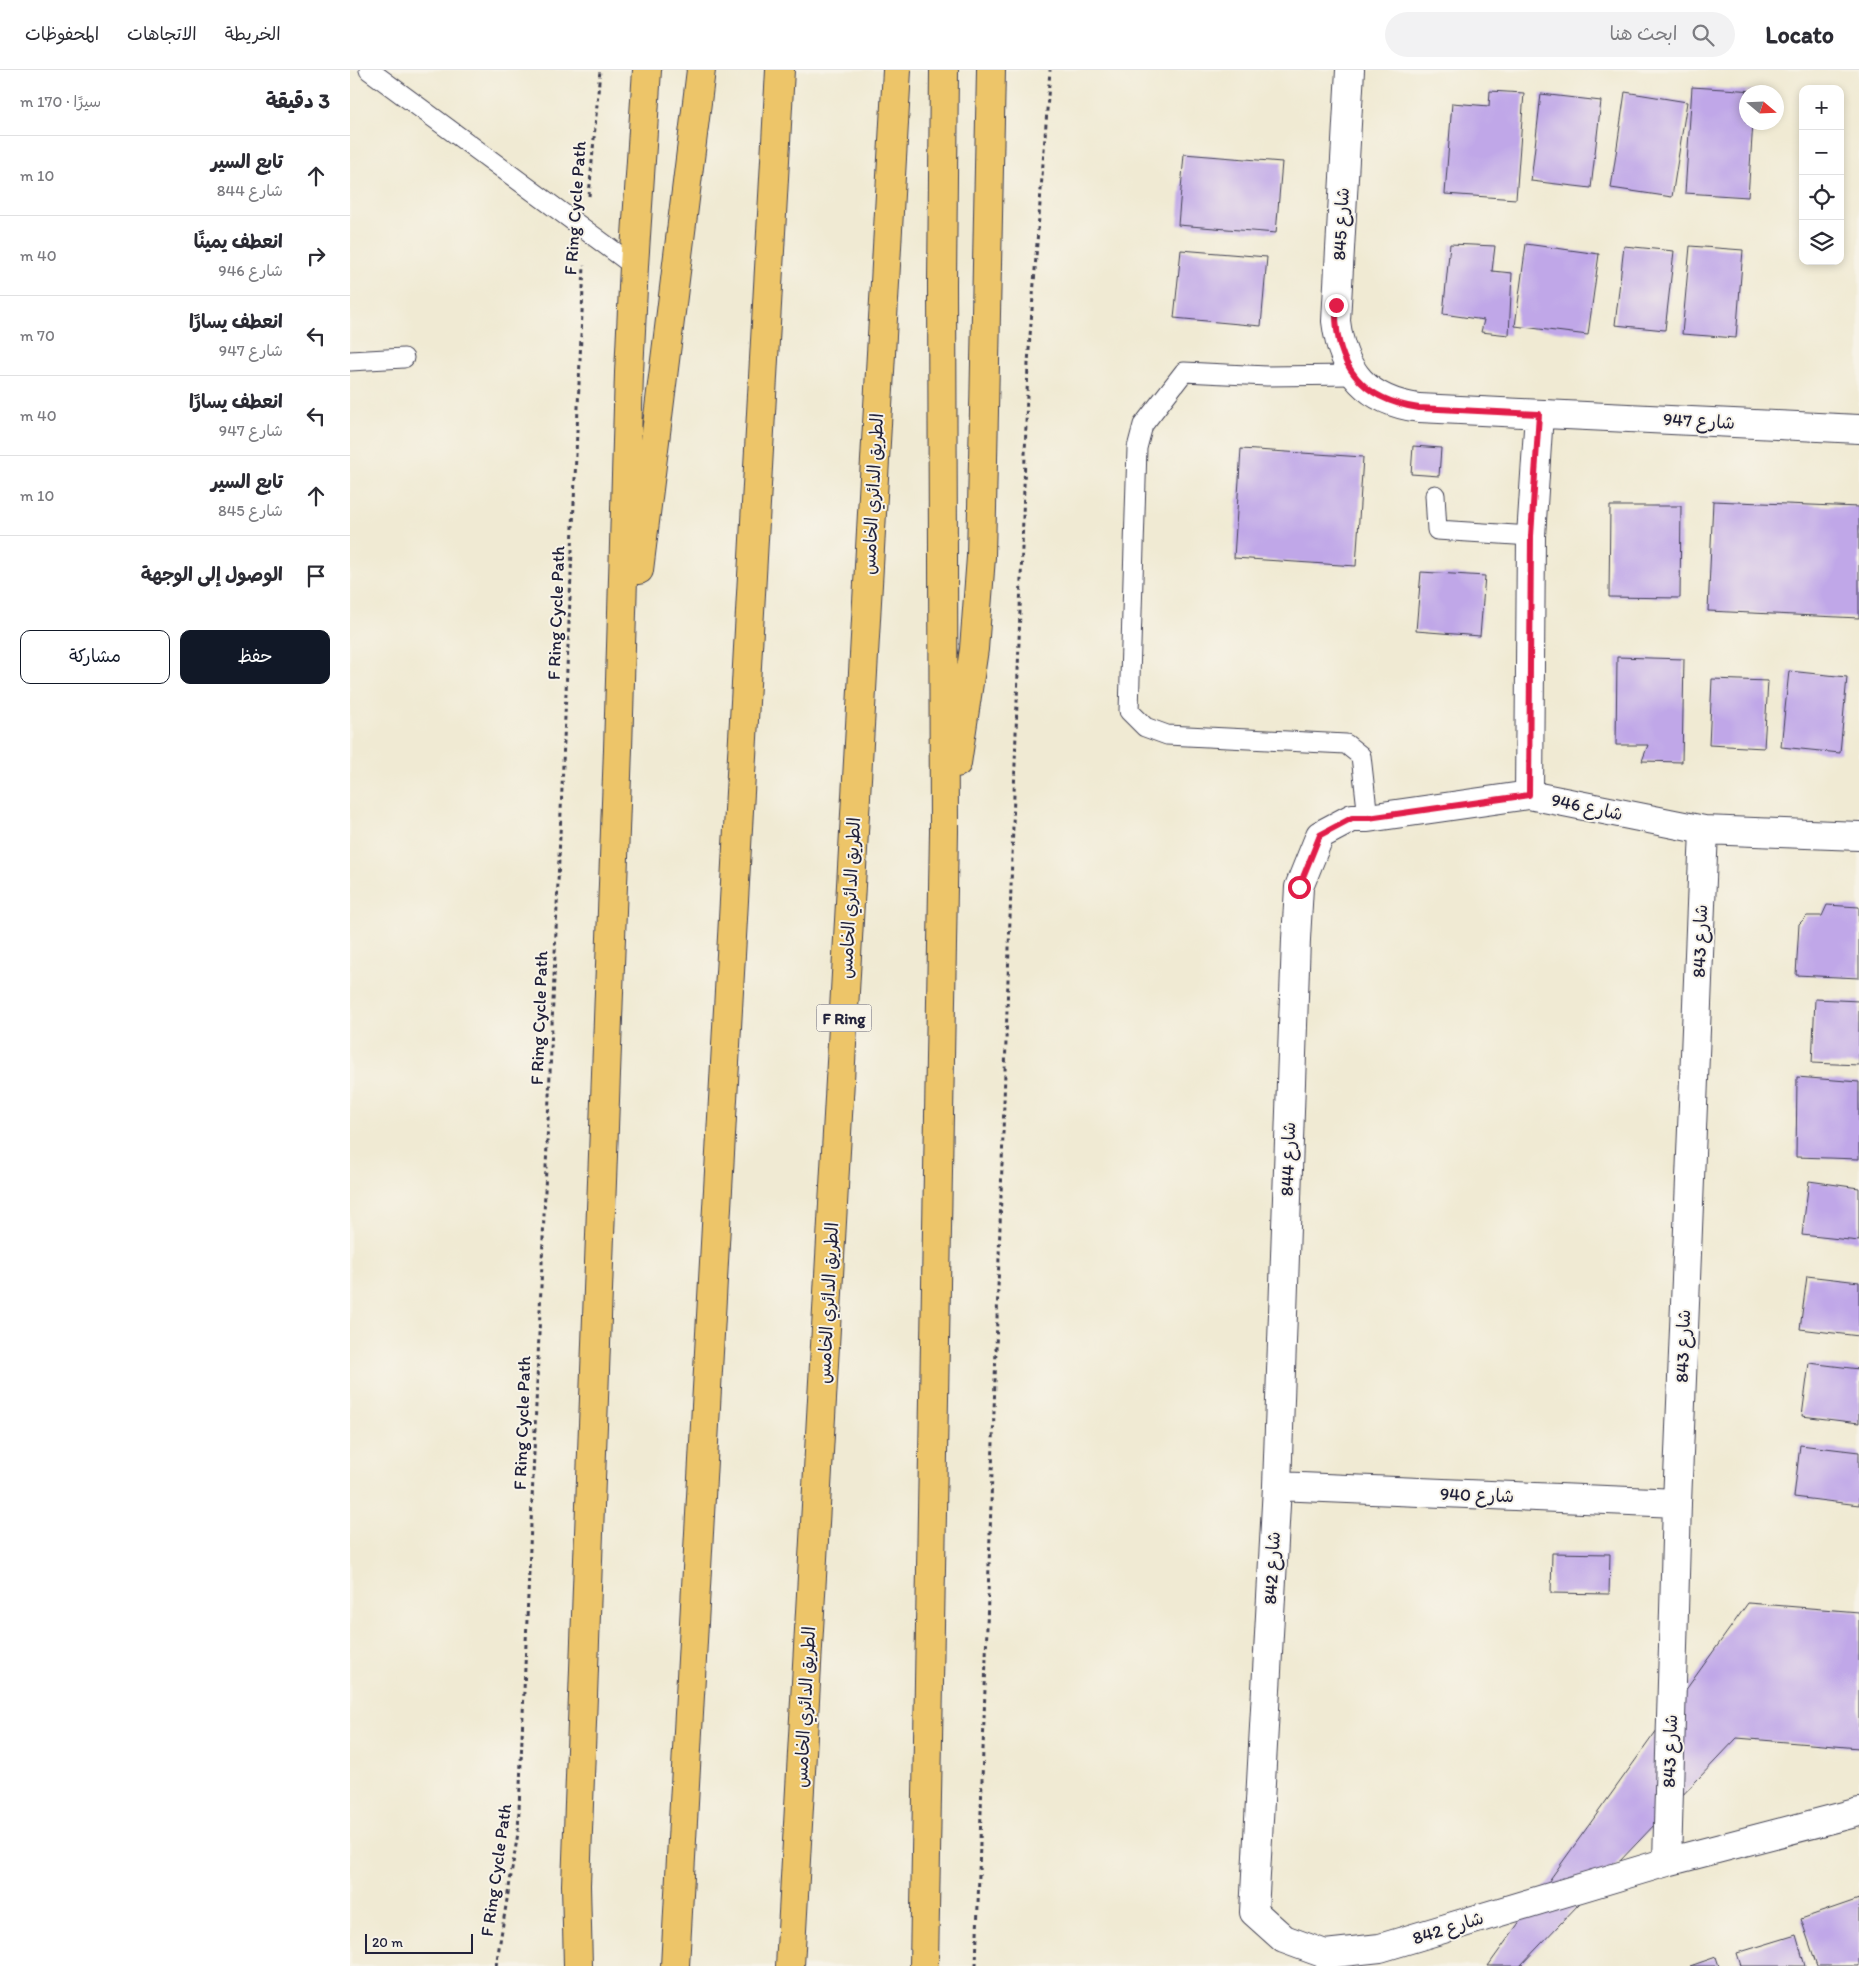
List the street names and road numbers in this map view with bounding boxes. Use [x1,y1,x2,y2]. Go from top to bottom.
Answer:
street label: F Ring Cycle Path [559,140,591,276]
street label: شارع 845 [1328,187,1355,261]
street label: شارع 947 [1662,408,1736,435]
street label: الطريق الدائري الخامس [858,413,890,575]
street label: F Ring Cycle Path [543,545,569,680]
street label: شارع 946 [1549,789,1625,826]
street label: الطريق الدائري الخامس [835,817,867,979]
street label: شارع 843 [1688,904,1713,978]
street label: F Ring Cycle Path [526,950,552,1085]
road number: F Ring [816,1004,872,1031]
street label: شارع 844 [1276,1121,1301,1197]
street label: الطريق الدائري الخامس [813,1222,845,1384]
street label: شارع 843 [1671,1309,1696,1383]
street label: F Ring Cycle Path [509,1355,535,1490]
street label: شارع 940 [1439,1483,1515,1508]
street label: شارع 842 [1259,1531,1286,1605]
street label: الطريق الدائري الخامس [790,1626,822,1788]
street label: شارع 843 [1658,1714,1683,1788]
street label: F Ring Cycle Path [476,1802,516,1938]
street label: شارع 842 [1410,1907,1486,1950]

